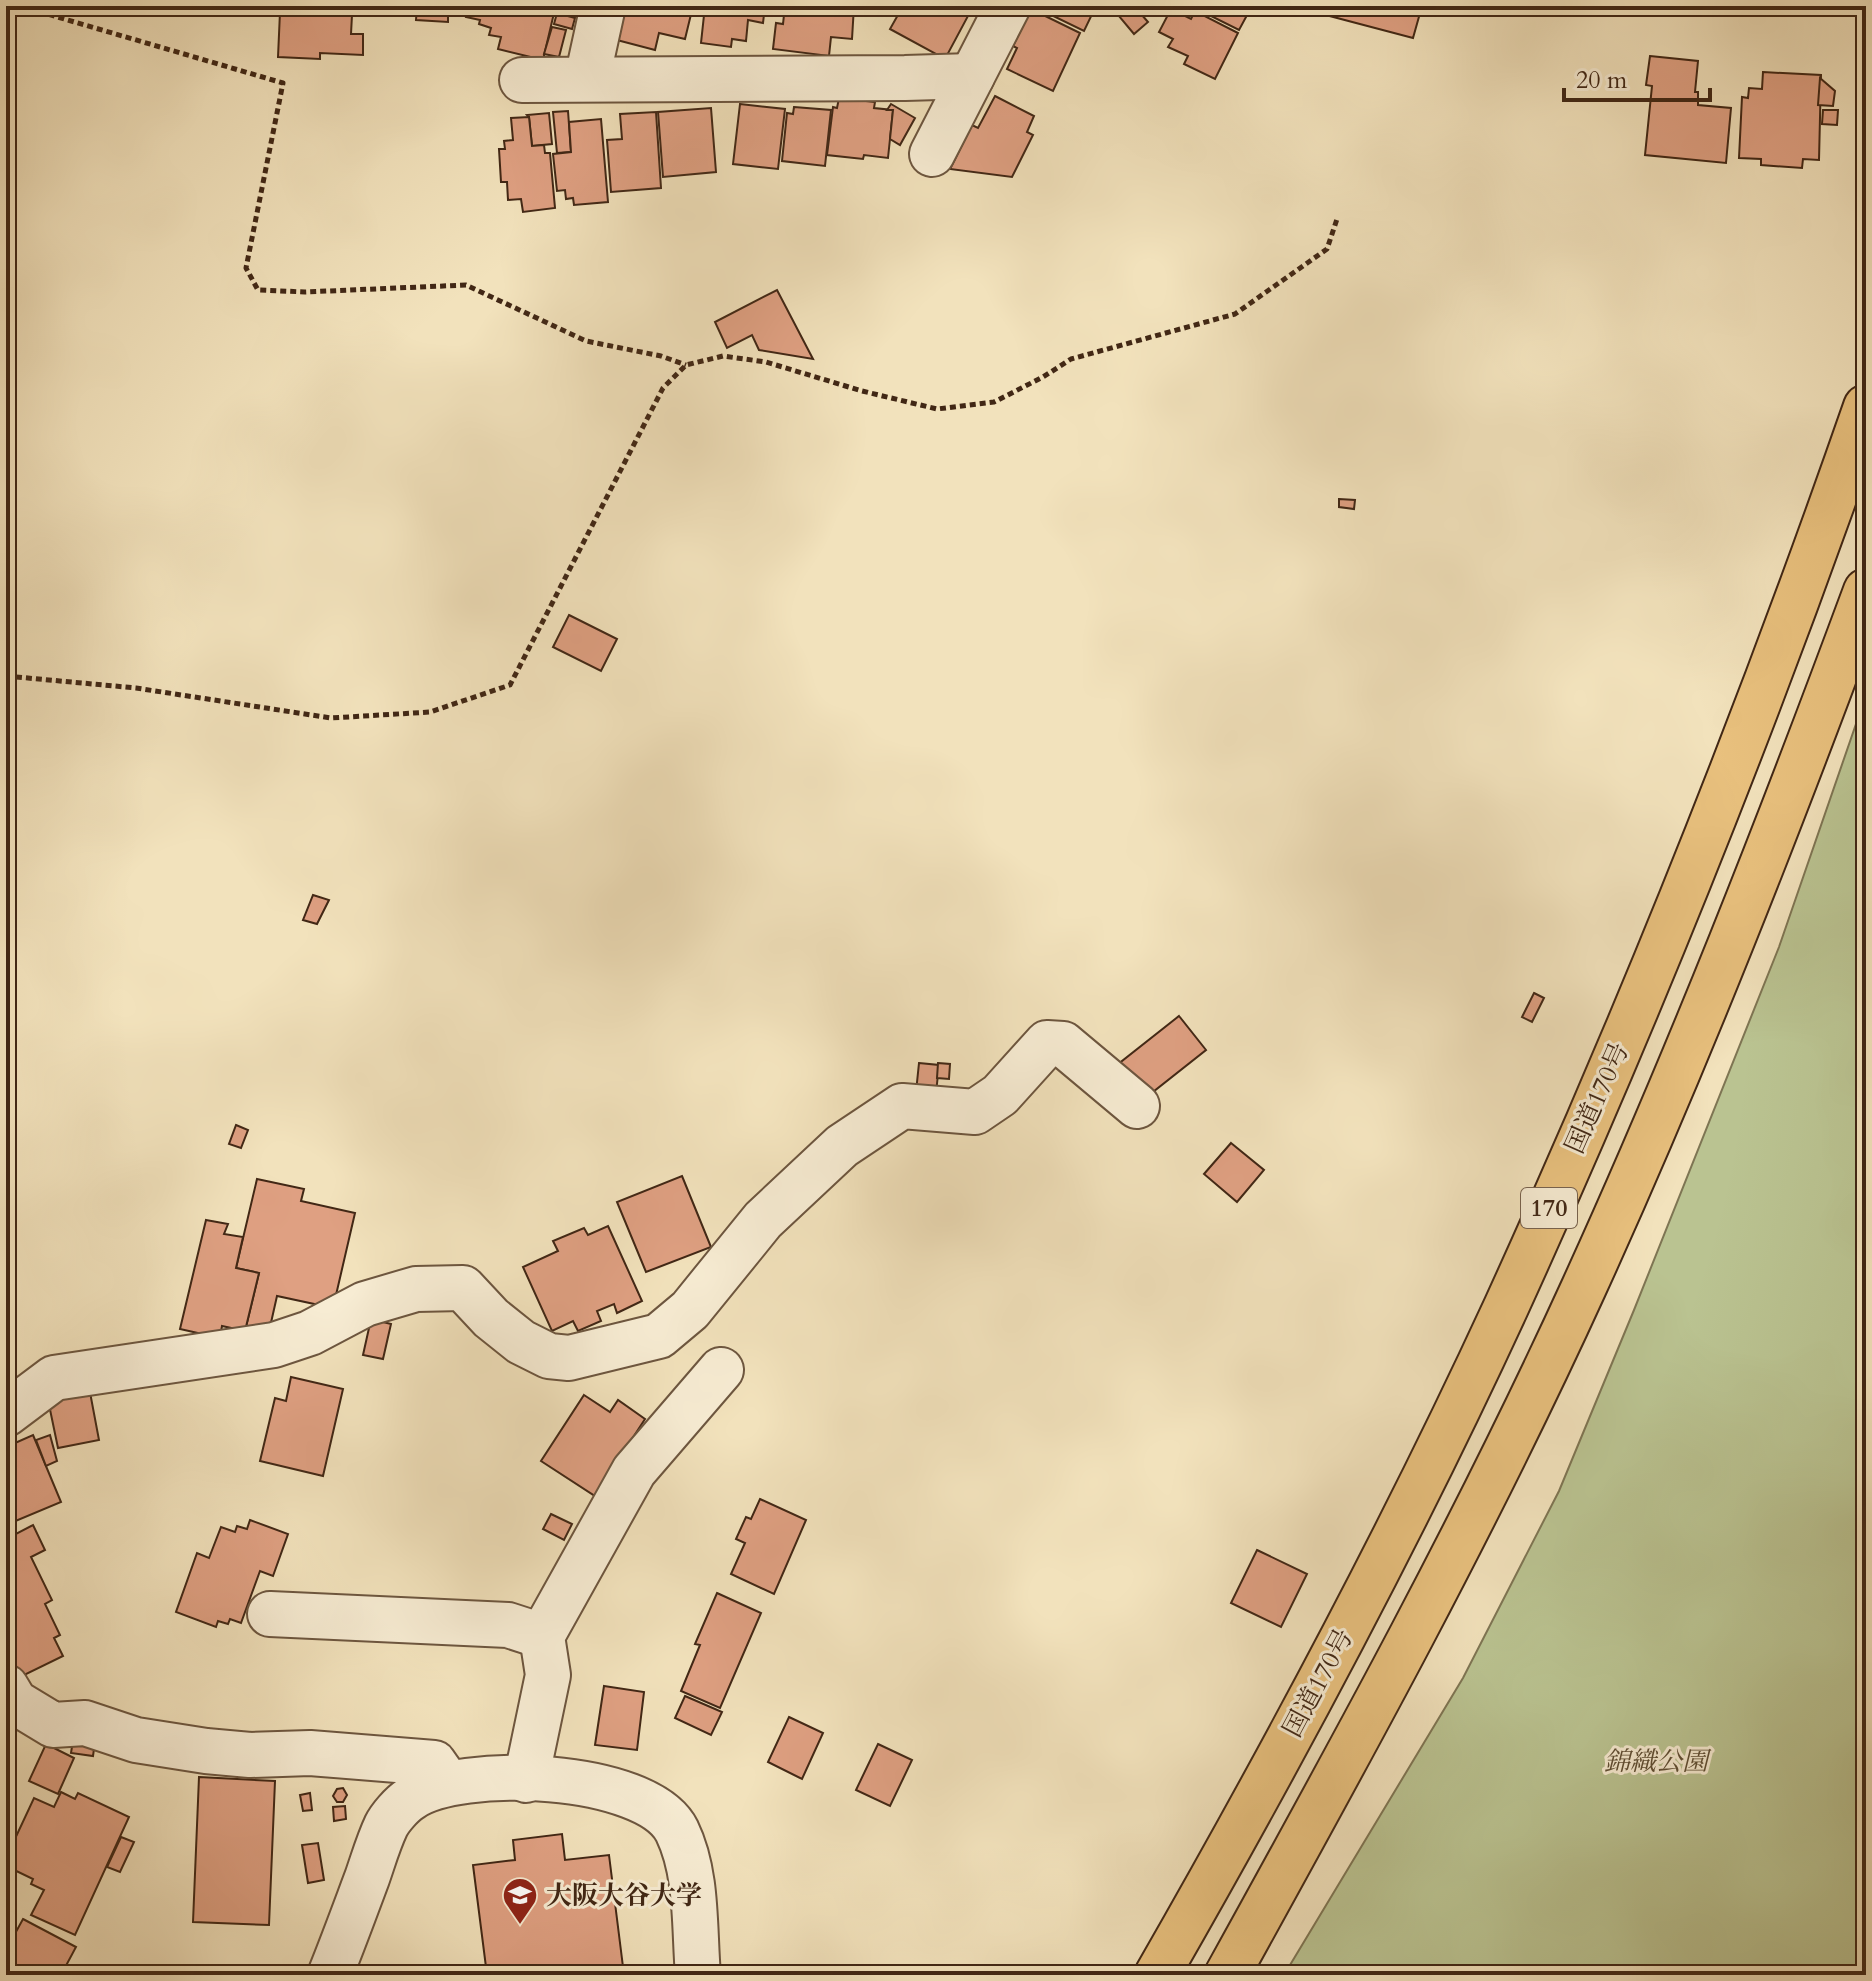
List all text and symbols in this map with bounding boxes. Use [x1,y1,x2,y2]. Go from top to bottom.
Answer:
scale bar [1564,52,1710,102]
text: 20 m [1576,64,1628,97]
street label: 国道170号 [1557,1037,1637,1159]
road number: 170 [1521,1188,1577,1228]
street label: 国道170号 [1275,1623,1361,1743]
park label: 錦織公園 [1604,1744,1712,1779]
school or university icon: 大阪大谷大学 [501,1876,539,1926]
place label: 大阪大谷大学 [546,1878,702,1913]

